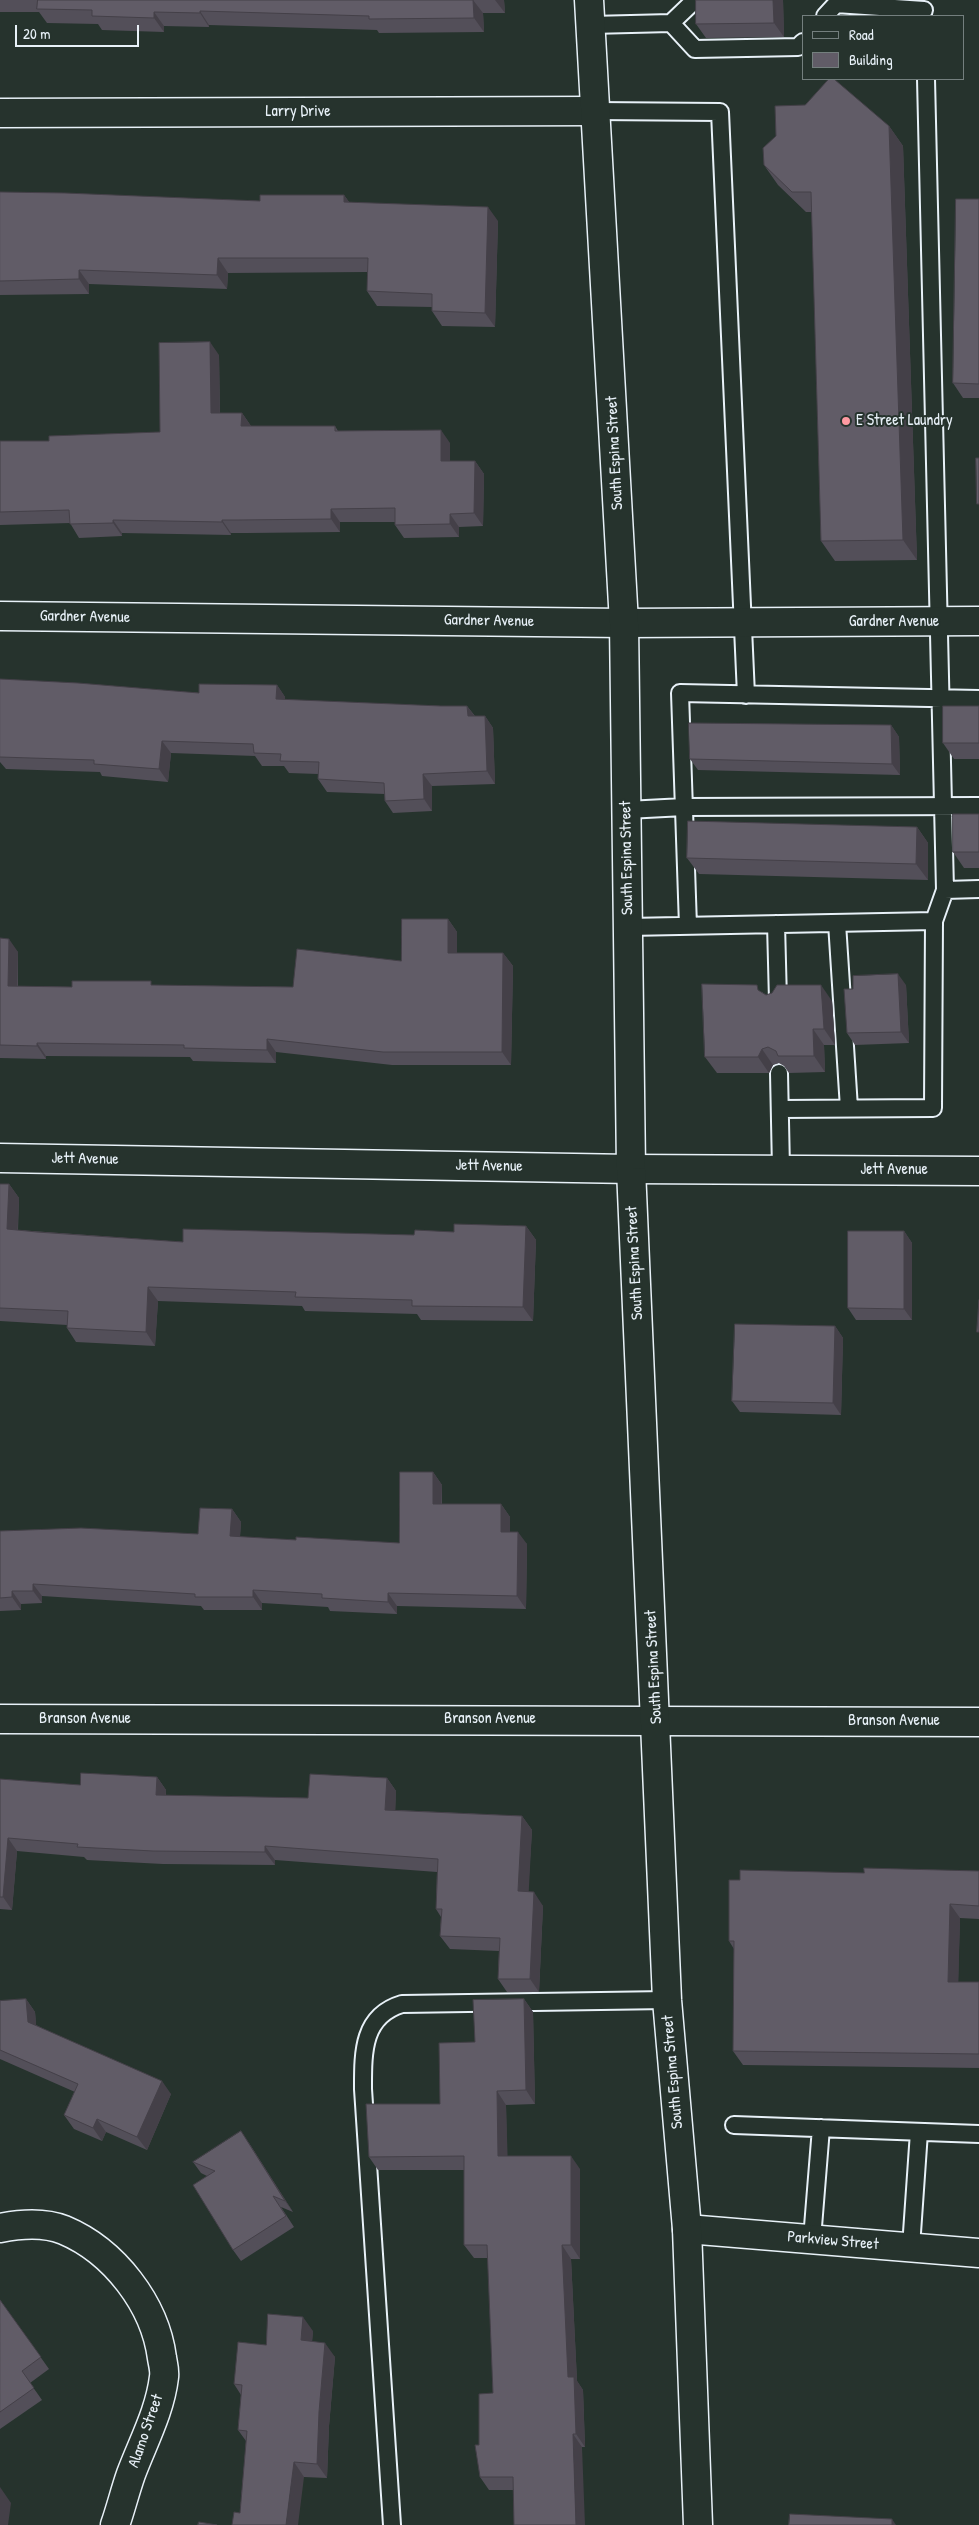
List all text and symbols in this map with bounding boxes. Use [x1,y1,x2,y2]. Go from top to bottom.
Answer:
scale bar [18,15,141,47]
legend [802,15,964,80]
text: 20 m [23,23,50,44]
text: Road [849,24,874,45]
text: Building [849,49,893,70]
street label: Larry Drive [265,102,331,122]
street label: South Espina Street [602,395,628,511]
place label: E Street Laundry [856,411,953,431]
marker: E Street Laundry [840,415,852,427]
street label: Gardner Avenue [40,607,130,627]
street label: Gardner Avenue [444,611,534,631]
street label: Gardner Avenue [849,612,939,632]
street label: South Espina Street [616,801,638,915]
street label: Jett Avenue [51,1149,119,1169]
street label: Jett Avenue [455,1156,523,1176]
street label: Jett Avenue [860,1160,928,1180]
street label: South Espina Street [622,1205,648,1321]
street label: South Espina Street [641,1609,667,1725]
street label: Branson Avenue [39,1709,131,1729]
street label: Branson Avenue [444,1709,536,1729]
street label: Branson Avenue [848,1711,940,1731]
street label: South Espina Street [658,2014,688,2130]
street label: Parkview Street [787,2227,879,2255]
street label: Alamo Street [124,2392,168,2470]

